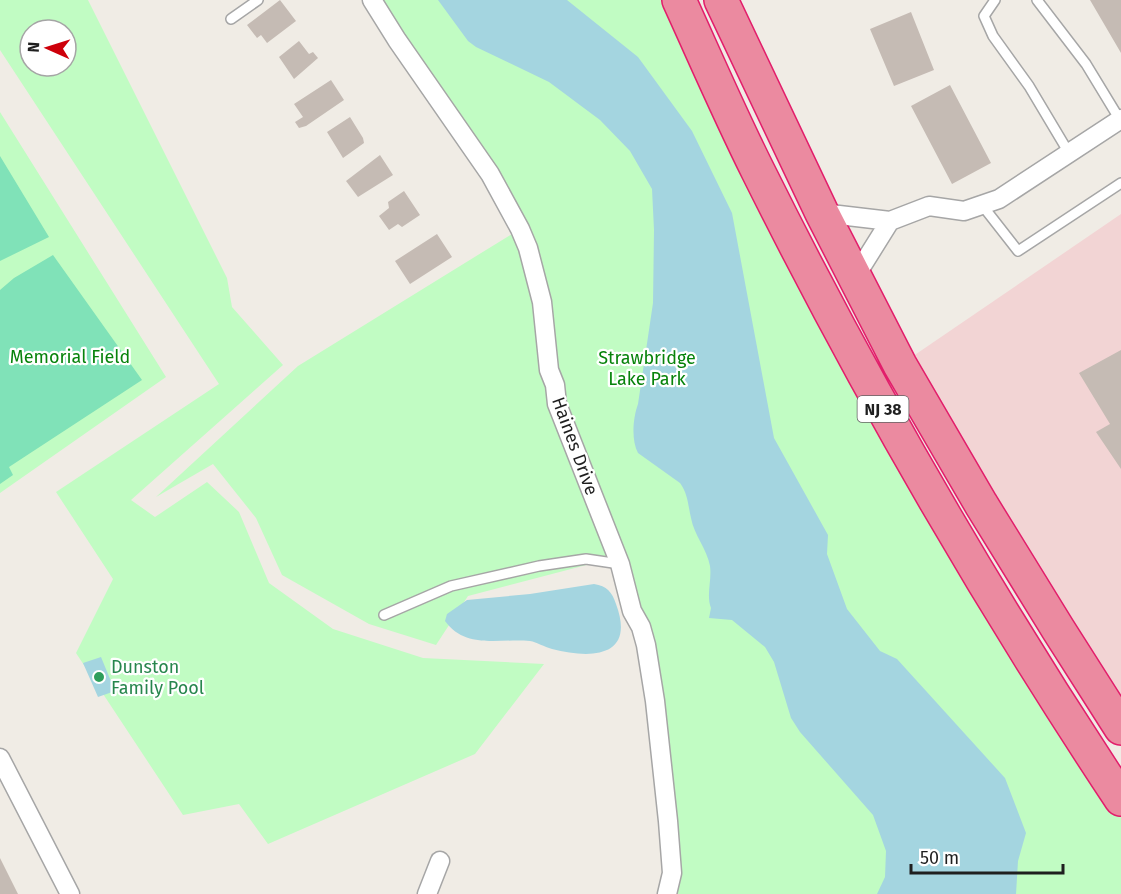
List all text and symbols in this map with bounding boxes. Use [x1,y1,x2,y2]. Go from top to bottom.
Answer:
north arrow [18,18,78,78]
text: N [24,41,43,53]
park label: Memorial Field [10,346,130,368]
park label: Strawbridge Lake Park [598,347,696,390]
street label: Haines Drive [547,394,603,498]
road number: NJ 38 [858,396,908,422]
place label: Dunston Family Pool [111,656,204,699]
marker: Dunston Family Pool [92,670,106,684]
scale bar [911,837,1062,875]
text: 50 m [920,847,959,869]

